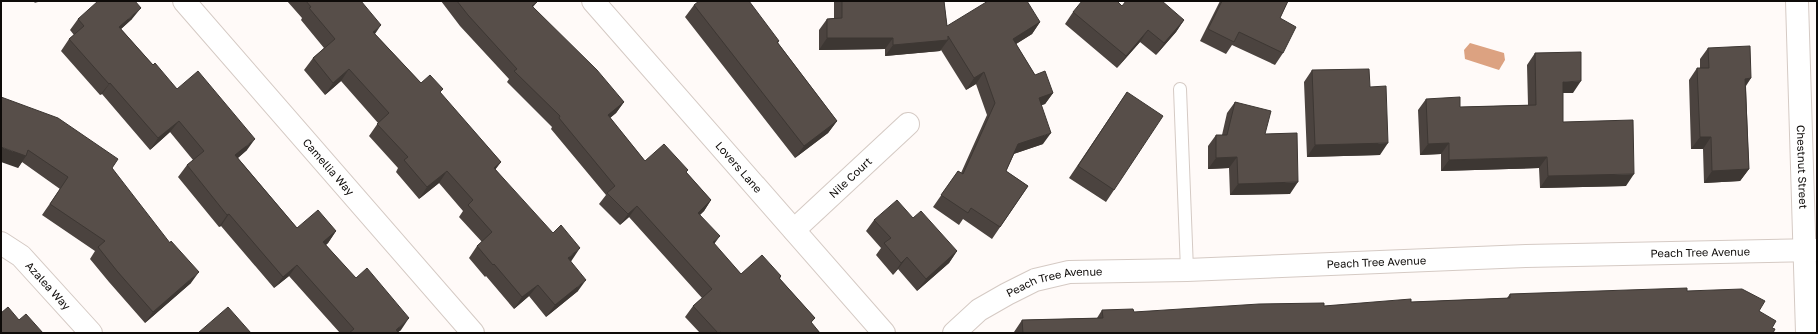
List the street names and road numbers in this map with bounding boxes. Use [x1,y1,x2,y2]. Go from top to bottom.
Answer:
street label: Chestnut Street [1795,125,1810,209]
street label: Camellia Way [301,136,357,198]
street label: Lovers Lane [713,139,765,195]
street label: Nile Court [826,154,874,200]
street label: Peach Tree Avenue [1650,244,1750,259]
street label: Peach Tree Avenue [1326,253,1426,270]
street label: Azalea Way [23,259,74,312]
street label: Peach Tree Avenue [1004,264,1102,299]

